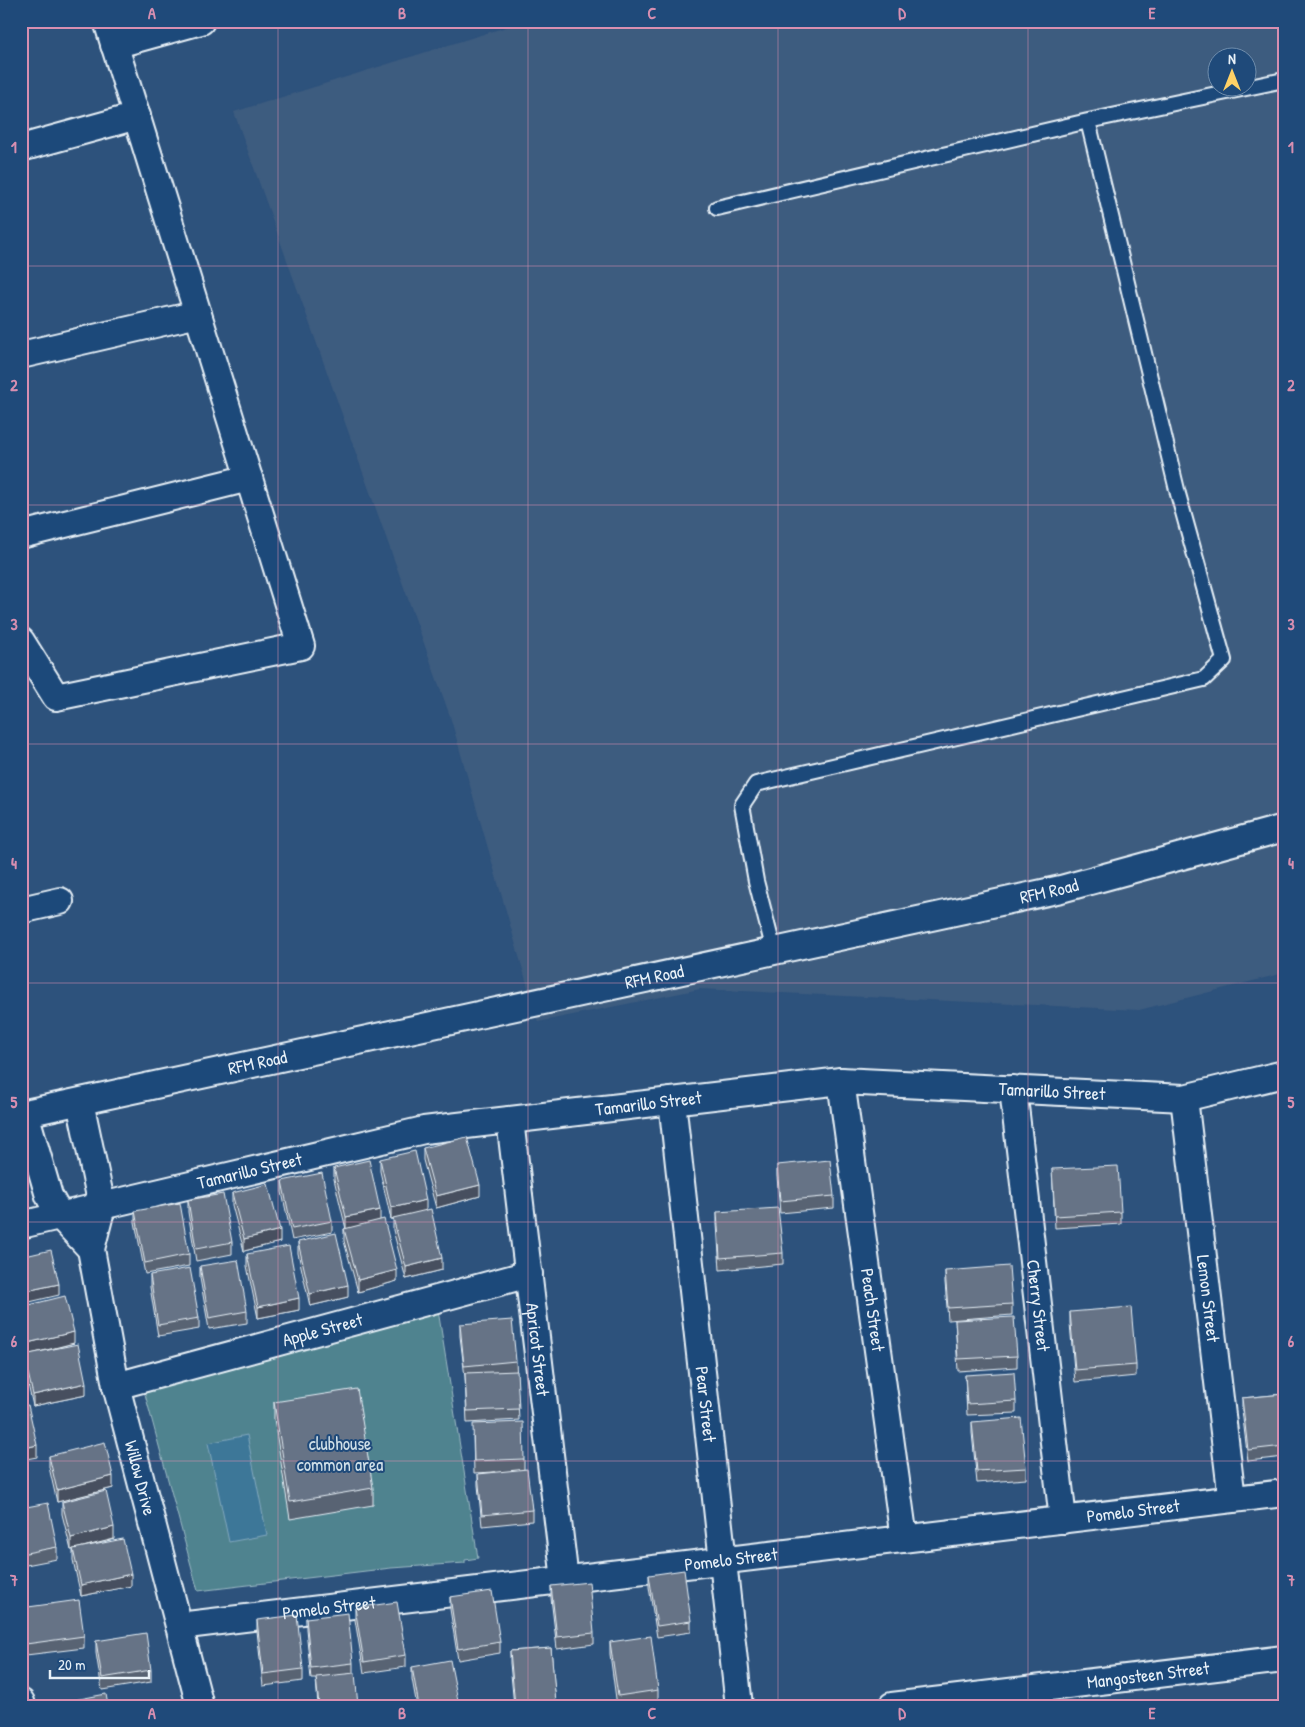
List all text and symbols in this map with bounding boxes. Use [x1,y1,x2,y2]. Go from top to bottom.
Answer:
text: A [148,2,156,24]
text: B [398,2,406,24]
text: C [648,2,657,24]
text: D [898,2,906,24]
text: E [1148,2,1156,24]
north arrow [1208,48,1258,98]
text: N [1228,49,1236,68]
text: 1 [11,136,17,158]
text: 1 [1288,136,1294,158]
text: 2 [10,374,18,396]
text: 2 [1287,374,1295,396]
text: 3 [10,613,18,635]
text: 3 [1287,613,1295,635]
text: 4 [11,852,17,874]
text: 4 [1288,852,1294,874]
street label: RFM Road [1017,872,1081,910]
street label: RFM Road [623,958,686,995]
street label: RFM Road [226,1044,289,1081]
street label: Tamarillo Street [998,1076,1107,1106]
street label: Tamarillo Street [594,1084,704,1122]
text: 5 [11,1091,18,1113]
text: 5 [1288,1091,1295,1113]
street label: Tamarillo Street [195,1146,305,1195]
street label: Lemon Street [1191,1254,1226,1344]
street label: Cherry Street [1021,1258,1056,1354]
street label: Peach Street [855,1267,891,1354]
street label: Apricot Street [520,1301,556,1398]
street label: Apple Street [279,1306,366,1352]
text: 6 [11,1330,18,1352]
text: 6 [1288,1330,1295,1352]
street label: Pear Street [689,1365,723,1444]
park label: clubhouse common area [297,1431,383,1477]
street label: Willow Drive [119,1438,162,1518]
street label: Pomelo Street [1085,1493,1182,1529]
street label: Pomelo Street [683,1541,780,1577]
text: 7 [9,1569,18,1591]
text: 7 [1286,1569,1295,1591]
street label: Pomelo Street [281,1589,378,1625]
scale bar [50,1647,149,1679]
text: 20 m [58,1654,85,1675]
street label: Mangosteen Street [1086,1655,1211,1695]
text: A [148,1702,156,1724]
text: B [398,1702,406,1724]
text: C [648,1702,657,1724]
text: D [898,1702,906,1724]
text: E [1148,1702,1156,1724]

